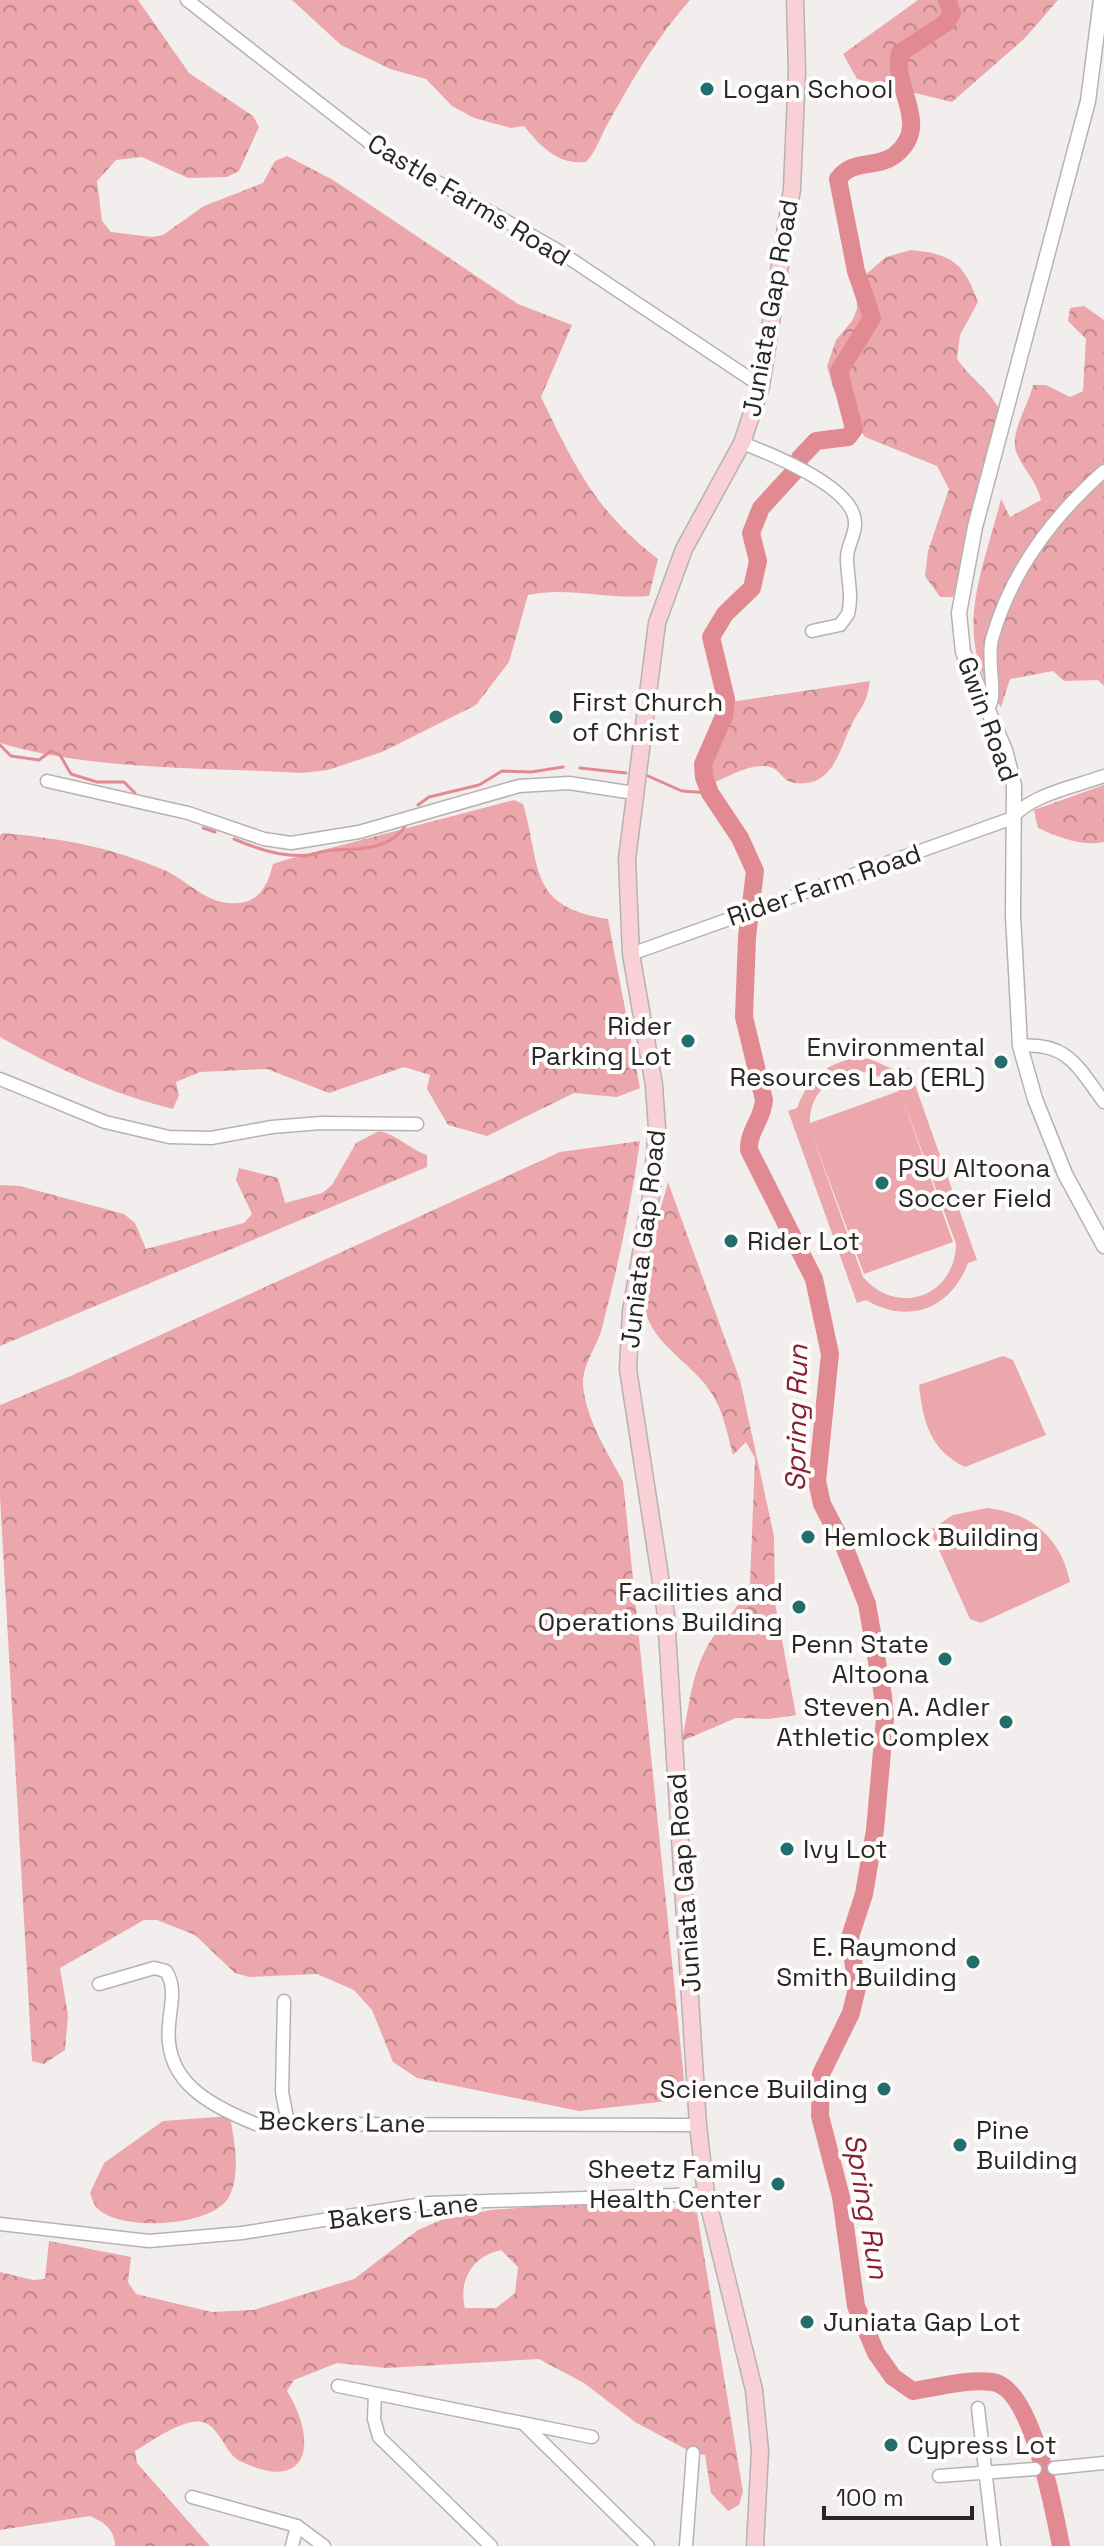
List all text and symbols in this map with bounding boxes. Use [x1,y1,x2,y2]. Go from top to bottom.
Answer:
place label: Logan School [723,72,893,106]
marker: Logan School [698,80,716,98]
street label: Castle Farms Road [361,126,577,274]
street label: Juniata Gap Road [734,197,806,419]
street label: Gwin Road [950,652,1026,786]
place label: First Church of Christ [572,685,723,749]
marker: First Church of Christ [547,708,565,726]
street label: Rider Farm Road [723,836,925,934]
place label: Rider Parking Lot [531,1009,672,1073]
place label: Environmental Resources Lab (ERL) [730,1030,985,1094]
marker: Rider Parking Lot [679,1032,697,1050]
marker: Environmental Resources Lab (ERL) [992,1053,1010,1071]
street label: Juniata Gap Road [613,1128,673,1350]
place label: PSU Altoona Soccer Field [898,1151,1052,1215]
marker: PSU Altoona Soccer Field [873,1174,891,1192]
place label: Rider Lot [747,1224,860,1258]
marker: Rider Lot [722,1232,740,1250]
water label: Spring Run [777,1343,815,1492]
place label: Hemlock Building [824,1520,1039,1554]
marker: Hemlock Building [799,1528,817,1546]
place label: Facilities and Operations Building [538,1575,783,1639]
marker: Facilities and Operations Building [790,1598,808,1616]
place label: Penn State Altoona [791,1627,929,1691]
marker: Penn State Altoona [936,1650,954,1668]
place label: Steven A. Adler Athletic Complex [776,1690,990,1754]
marker: Steven A. Adler Athletic Complex [997,1713,1015,1731]
street label: Juniata Gap Road [659,1772,709,1994]
place label: Ivy Lot [803,1832,888,1866]
marker: Ivy Lot [778,1840,796,1858]
place label: E. Raymond Smith Building [776,1930,957,1994]
marker: E. Raymond Smith Building [964,1953,982,1971]
place label: Science Building [660,2072,868,2106]
marker: Science Building [875,2080,893,2098]
street label: Beckers Lane [258,2104,426,2140]
place label: Pine Building [976,2113,1078,2177]
water label: Spring Run [837,2131,898,2282]
marker: Pine Building [951,2136,969,2154]
place label: Sheetz Family Health Center [588,2152,762,2216]
marker: Sheetz Family Health Center [769,2175,787,2193]
street label: Bakers Lane [326,2185,480,2237]
place label: Juniata Gap Lot [823,2305,1021,2339]
marker: Juniata Gap Lot [798,2313,816,2331]
place label: Cypress Lot [907,2428,1057,2462]
marker: Cypress Lot [882,2436,900,2454]
scale bar [824,2470,972,2520]
text: 100 m [836,2482,904,2513]

